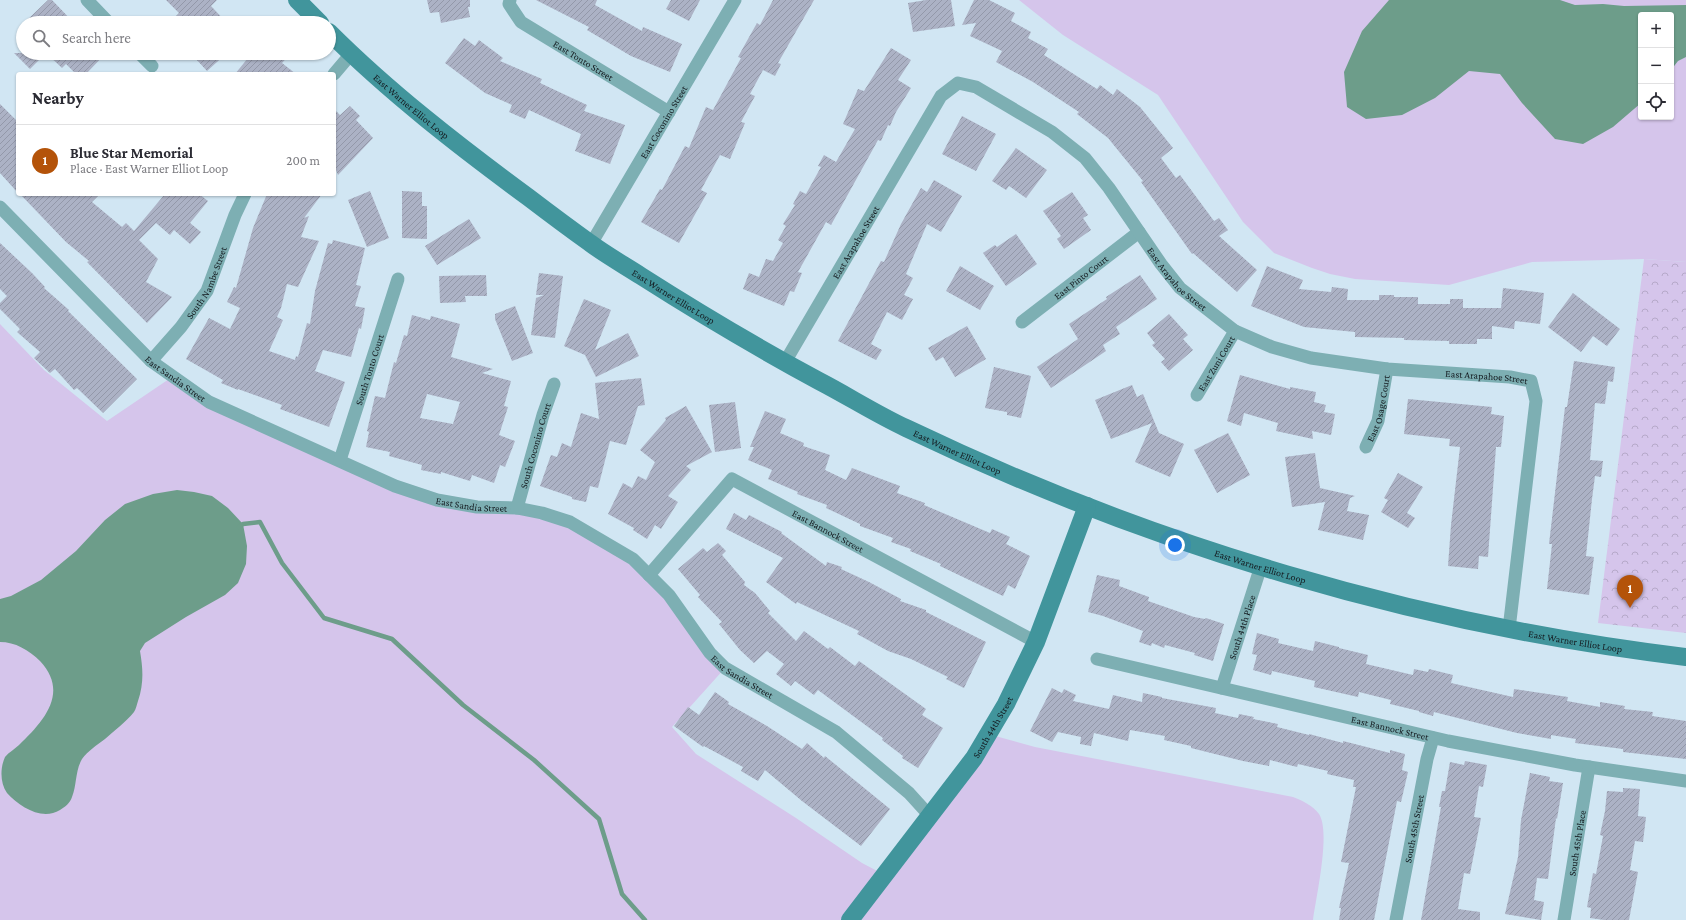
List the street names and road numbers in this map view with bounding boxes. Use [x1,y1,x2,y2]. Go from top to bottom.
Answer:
street label: East Tonto Street [551,38,616,83]
street label: East Warner Elliot Loop [371,72,451,141]
street label: East Coconino Street [638,83,690,160]
street label: East Arapahoe Street [830,203,882,281]
street label: South Nambe Street [184,244,229,321]
street label: East Arapahoe Street [1145,245,1209,313]
street label: East Pinto Court [1052,253,1111,302]
street label: East Warner Elliot Loop [630,267,717,326]
street label: South Tonto Court [353,332,386,407]
street label: East Zuni Court [1196,333,1237,393]
street label: East Sandia Street [143,354,209,405]
street label: East Arapahoe Street [1445,368,1529,386]
street label: East Osage Court [1364,373,1392,443]
street label: South Coconino Court [518,401,553,490]
street label: East Warner Elliot Loop [912,427,1003,477]
street label: East Sandia Street [435,495,508,514]
street label: East Bannock Street [790,507,866,555]
street label: East Warner Elliot Loop [1213,547,1307,586]
street label: South 44th Place [1227,593,1258,661]
street label: East Warner Elliot Loop [1527,628,1623,654]
street label: East Sandia Street [709,653,776,701]
street label: South 44th Street [970,694,1015,760]
street label: East Bannock Street [1350,714,1431,742]
street label: South 45th Street [1402,793,1426,864]
street label: South 45th Place [1566,809,1588,877]

